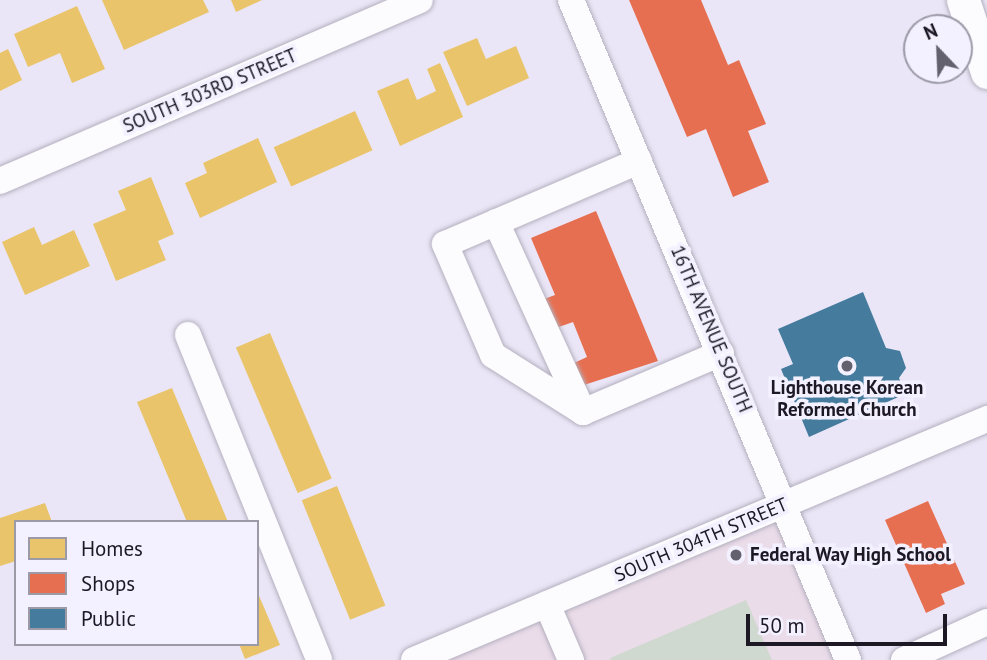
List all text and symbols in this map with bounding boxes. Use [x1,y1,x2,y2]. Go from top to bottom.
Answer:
north arrow [903,14,973,84]
text: N [920,18,941,45]
street label: SOUTH 303RD STREET [120,44,300,138]
street label: 16TH AVENUE SOUTH [665,242,757,416]
marker: Lighthouse Korean Reformed Church [839,358,855,374]
place label: Lighthouse Korean Reformed Church [771,377,923,421]
street label: SOUTH 304TH STREET [611,493,791,587]
legend [14,520,259,646]
text: Homes [81,535,143,562]
place label: Federal Way High School [750,544,952,566]
marker: Federal Way High School [728,547,744,563]
text: Shops [81,570,135,597]
scale bar [749,600,950,644]
text: Public [81,605,136,632]
text: 50 m [759,612,805,639]

